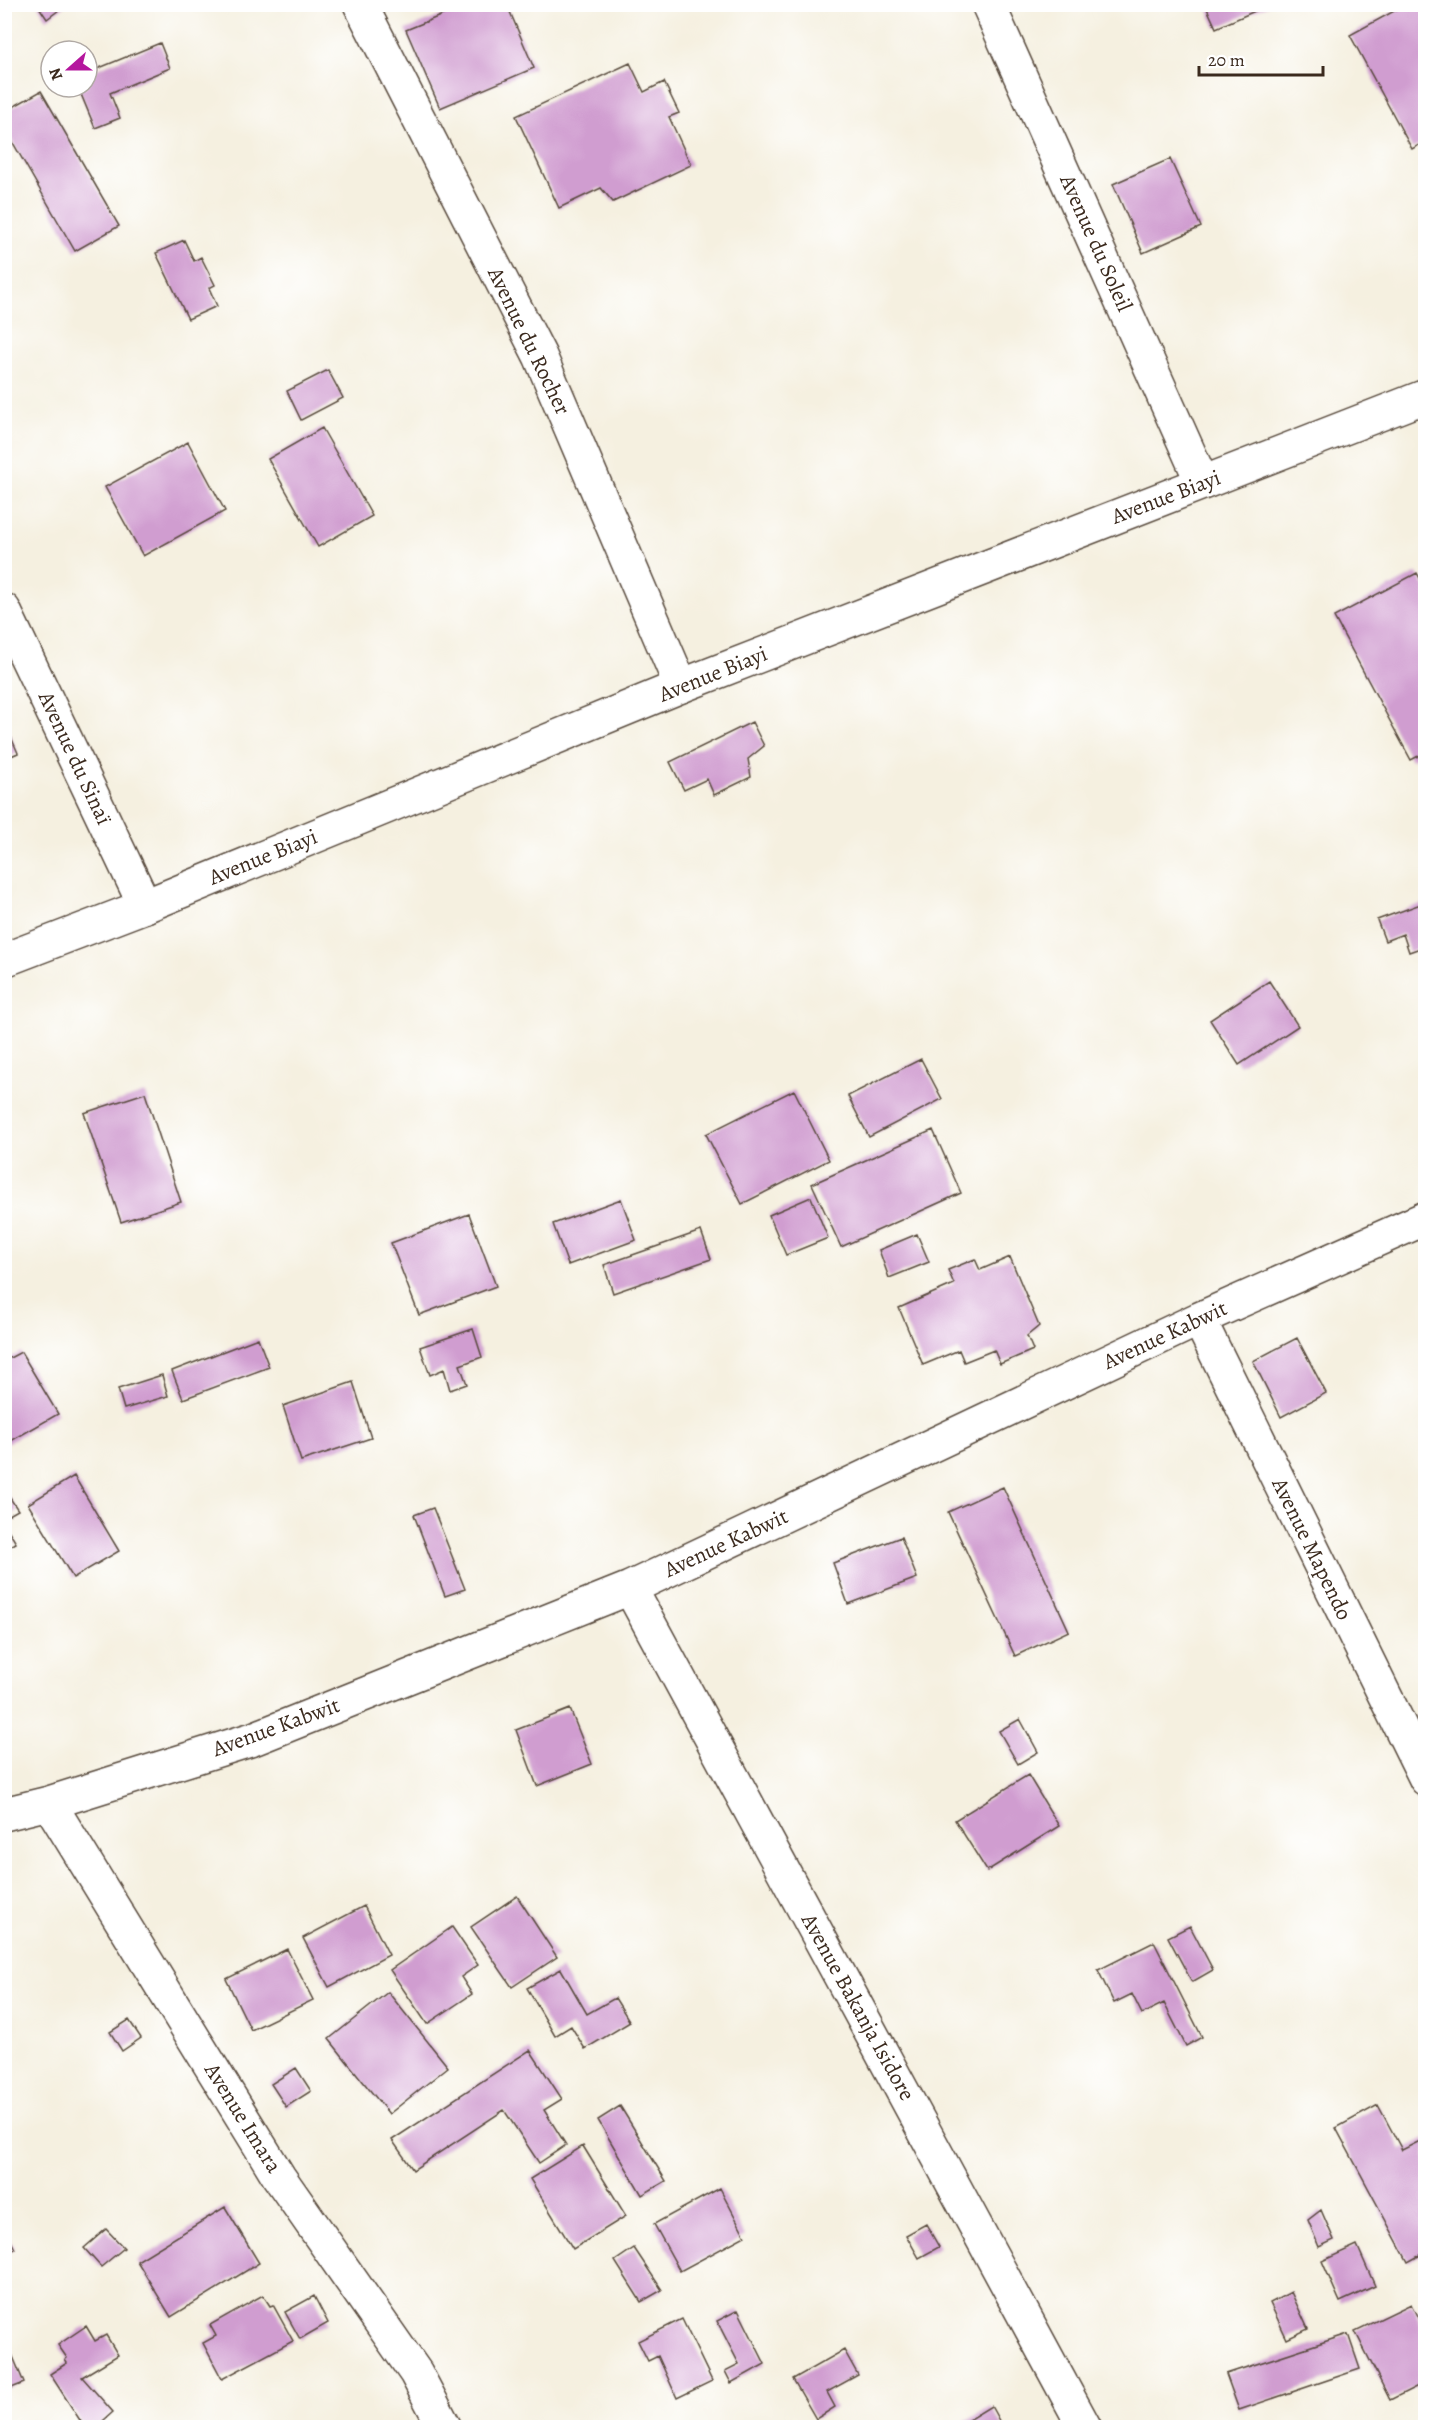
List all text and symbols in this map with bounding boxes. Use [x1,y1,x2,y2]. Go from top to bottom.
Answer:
north arrow [39,39,99,99]
scale bar [1199,39,1324,77]
text: 20 m [1208,48,1245,72]
text: N [43,64,68,83]
street label: Avenue du Soleil [1052,169,1140,316]
street label: Avenue du Rocher [480,261,578,420]
street label: Avenue Biayi [1106,462,1225,532]
street label: Avenue Biayi [653,639,772,710]
street label: Avenue du Sinaï [31,685,119,830]
street label: Avenue Biayi [203,822,322,893]
street label: Avenue Kabwit [1097,1293,1232,1377]
street label: Avenue Mapendo [1264,1472,1359,1625]
street label: Avenue Kabwit [658,1501,793,1585]
street label: Avenue Kabwit [207,1690,344,1764]
street label: Avenue Bakanja Isidore [794,1907,922,2106]
street label: Avenue Imara [197,2056,289,2179]

